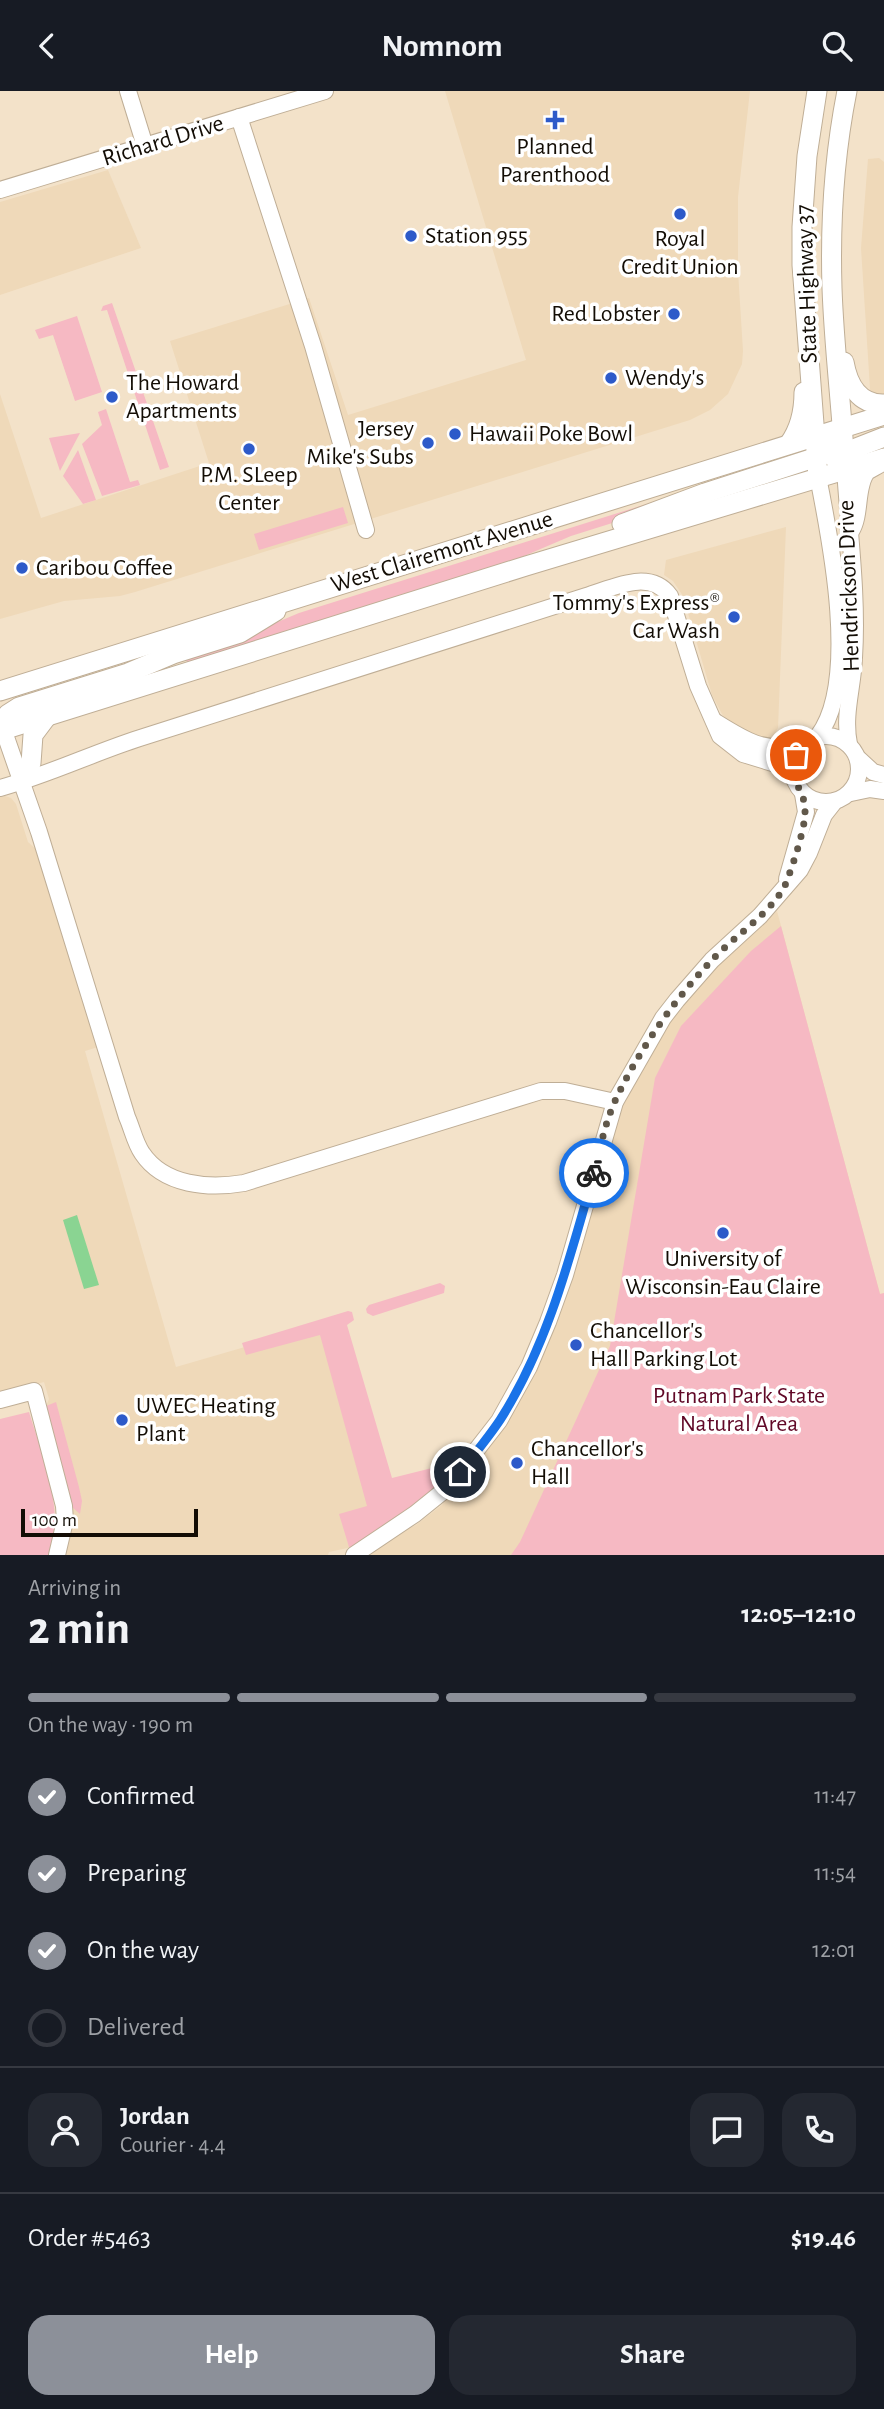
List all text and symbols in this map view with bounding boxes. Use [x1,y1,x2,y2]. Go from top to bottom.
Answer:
icon: back [28,27,66,65]
icon: search [818,27,856,65]
text: Nomnom [381,30,503,62]
marker: Planned Parenthood [545,110,565,130]
street label: Richard Drive [99,111,227,171]
place label: Planned Parenthood [500,135,610,187]
street label: State Highway 37 [792,204,822,364]
marker: Royal Credit Union [672,206,688,222]
place label: Station 955 [425,224,528,248]
place label: Royal Credit Union [621,227,739,279]
marker: Station 955 [403,228,419,244]
place label: Red Lobster [551,302,660,326]
marker: Red Lobster [666,306,682,322]
place label: Wendy's [625,366,704,390]
marker: Wendy's [603,370,619,386]
place label: The Howard Apartments [126,371,239,423]
marker: The Howard Apartments [104,389,120,405]
place label: Jersey Mike's Subs [307,417,414,469]
place label: Hawaii Poke Bowl [469,422,633,446]
marker: Hawaii Poke Bowl [447,426,463,442]
marker: Jersey Mike's Subs [420,435,436,451]
marker: P.M. SLeep Center [241,441,257,457]
place label: P.M. SLeep Center [200,463,298,515]
street label: Hendrickson Drive [834,500,864,672]
street label: West Clairemont Avenue [328,507,556,597]
place label: Caribou Coffee [36,556,173,580]
marker: Caribou Coffee [14,560,30,576]
place label: Tommy's Express® Car Wash [552,591,720,643]
marker: Tommy's Express® Car Wash [726,609,742,625]
pin [766,725,826,785]
icon: bag [777,736,815,774]
courier [559,1138,629,1208]
icon: bike [575,1154,613,1192]
marker: University of Wisconsin-Eau Claire [715,1225,731,1241]
place label: University of Wisconsin-Eau Claire [625,1247,821,1299]
place label: Chancellor's Hall Parking Lot [590,1319,738,1371]
marker: Chancellor's Hall Parking Lot [568,1337,584,1353]
park label: Putnam Park State Natural Area [653,1384,825,1436]
place label: UWEC Heating Plant [136,1394,276,1446]
marker: UWEC Heating Plant [114,1412,130,1428]
place label: Chancellor's Hall [531,1437,644,1489]
pin [430,1442,490,1502]
icon: home [441,1453,479,1491]
marker: Chancellor's Hall [509,1455,525,1471]
scale bar [21,1506,198,1538]
text: 100 m [32,1511,77,1530]
text: Arriving in [28,1577,121,1600]
text: 12:05–12:10 [741,1601,856,1627]
text: 2 min [28,1606,130,1652]
text: On the way · 190 m [28,1714,193,1737]
icon: check [28,1778,66,1816]
text: Confirmed [87,1783,195,1809]
text: 11:47 [814,1785,856,1808]
icon: check [28,1855,66,1893]
text: Preparing [87,1860,186,1886]
text: 11:54 [814,1862,856,1885]
icon: check [28,1932,66,1970]
text: On the way [87,1937,199,1963]
text: 12:01 [812,1939,856,1962]
text: Delivered [87,2014,185,2040]
button: person [28,2093,102,2167]
button: chat [690,2093,764,2167]
button: phone [782,2093,856,2167]
text: Jordan [120,2103,190,2129]
text: Courier · 4.4 [120,2134,226,2157]
text: Order #5463 [28,2225,151,2251]
text: $19.46 [791,2225,856,2251]
button: Help [28,2315,435,2395]
button: Share [449,2315,856,2395]

